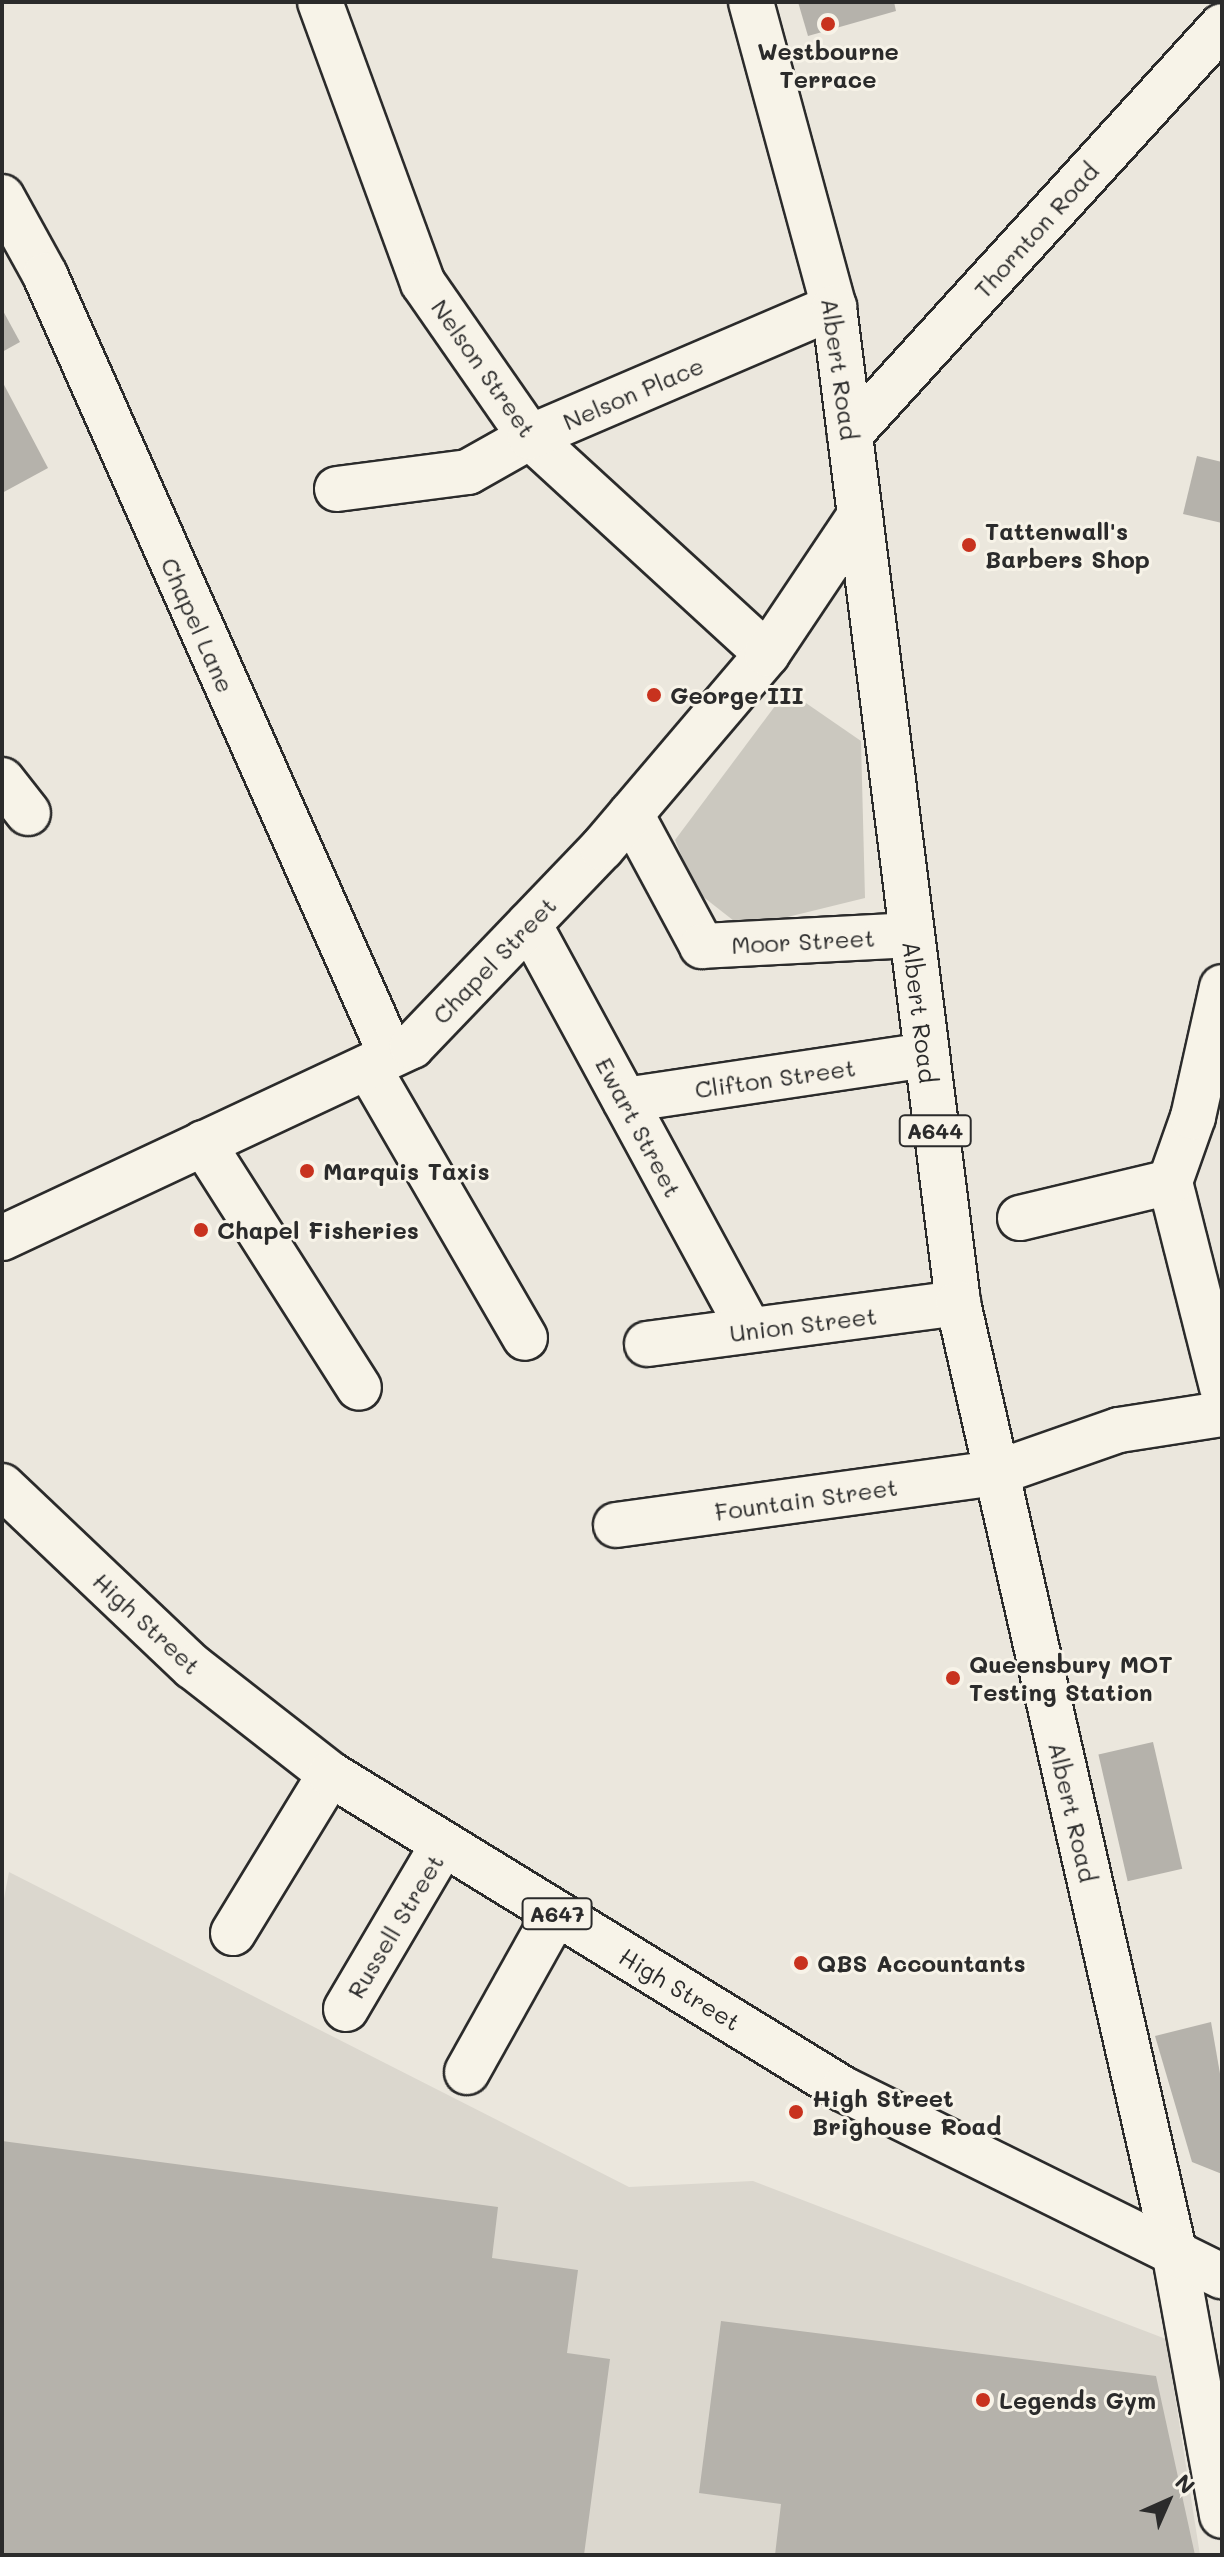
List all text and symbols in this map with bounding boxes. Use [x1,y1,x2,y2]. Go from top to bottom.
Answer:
marker: Westbourne Terrace [819,15,837,33]
place label: Westbourne Terrace [757,37,899,93]
street label: Thornton Road [968,156,1104,304]
street label: Nelson Street [426,293,542,443]
street label: Albert Road [816,296,864,442]
street label: Nelson Place [558,350,708,436]
place label: Tattenwall's Barbers Shop [985,517,1150,573]
marker: Tattenwall's Barbers Shop [960,536,978,554]
street label: Chapel Lane [155,553,241,697]
place label: George III [670,681,804,709]
marker: George III [645,686,663,704]
street label: Chapel Street [426,891,562,1029]
street label: Moor Street [730,923,876,959]
street label: Albert Road [897,939,943,1085]
street label: Ewart Street [590,1052,688,1202]
street label: Clifton Street [693,1052,857,1104]
road number: A644 [897,1113,973,1149]
place label: Marquis Taxis [323,1157,489,1185]
marker: Marquis Taxis [298,1162,316,1180]
place label: Chapel Fisheries [217,1216,419,1244]
marker: Chapel Fisheries [192,1221,210,1239]
street label: Union Street [728,1301,878,1347]
street label: Fountain Street [713,1472,899,1526]
street label: High Street [87,1566,207,1680]
place label: Queensbury MOT Testing Station [969,1650,1173,1706]
marker: Queensbury MOT Testing Station [944,1669,962,1687]
street label: Albert Road [1043,1739,1103,1885]
street label: Russell Street [341,1849,449,2003]
road number: A647 [521,1896,593,1932]
street label: High Street [614,1942,746,2036]
place label: QBS Accountants [817,1949,1026,1977]
marker: QBS Accountants [792,1954,810,1972]
place label: High Street Brighouse Road [812,2084,1002,2140]
marker: High Street Brighouse Road [787,2103,805,2121]
place label: Legends Gym [999,2386,1156,2414]
marker: Legends Gym [974,2391,992,2409]
north arrow [1128,2461,1208,2541]
text: N [1169,2468,1201,2500]

